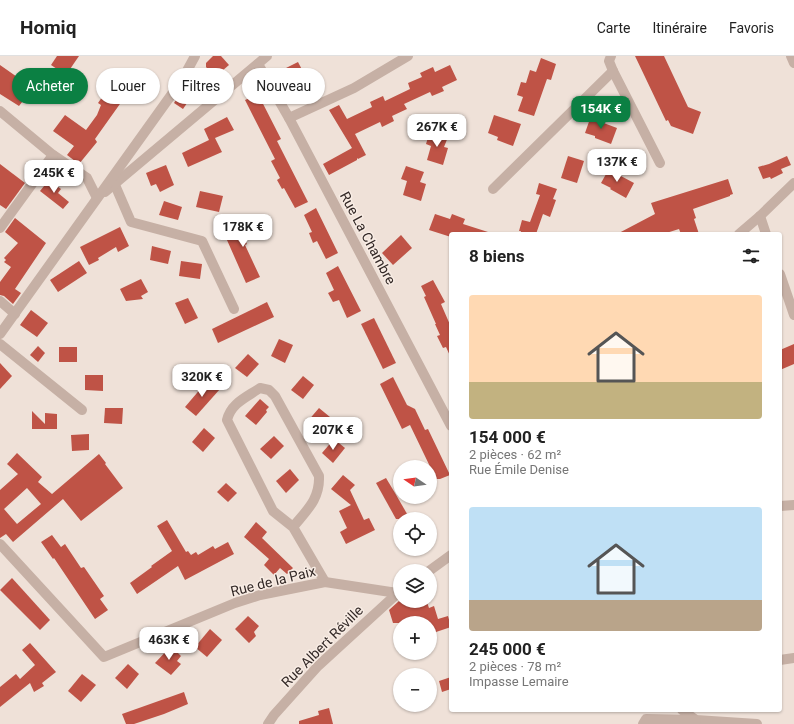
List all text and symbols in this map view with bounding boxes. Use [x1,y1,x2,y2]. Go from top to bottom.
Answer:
text: Homiq [20,16,76,39]
text: Carte [597,20,630,36]
text: Itinéraire [652,20,707,36]
text: Favoris [729,20,774,36]
chip: Acheter [12,68,88,104]
chip: Louer [96,68,160,104]
chip: Filtres [168,68,234,104]
chip: Nouveau [242,68,325,104]
pin: 154K € [568,96,634,130]
text: 154K € [580,101,622,116]
pin: 267K € [404,114,470,148]
text: 267K € [416,119,458,134]
pin: 137K € [584,149,650,183]
text: 137K € [596,154,638,169]
pin: 245K € [21,160,87,194]
text: 245K € [33,165,75,180]
street label: Rue La Chambre [337,189,399,287]
pin: 178K € [210,214,276,248]
text: 178K € [222,219,264,234]
icon: filters [740,245,762,267]
text: 8 biens [469,246,524,266]
icon: home [580,321,652,393]
pin: 320K € [169,364,235,398]
text: 320K € [181,369,223,384]
pin: 207K € [300,417,366,451]
text: 207K € [312,422,354,437]
text: 154 000 € [469,427,546,447]
text: 2 pièces · 62 m² [469,447,561,462]
north arrow [393,460,437,504]
map controls [393,460,437,712]
text: Rue Émile Denise [469,462,569,477]
button: locate [393,512,437,556]
icon: home [580,533,652,605]
street label: Rue de la Paix [229,563,317,599]
button: layers [393,564,437,608]
street label: Rue Albert Réville [278,602,366,690]
button: + [393,616,437,660]
pin: 463K € [136,627,202,661]
text: 463K € [148,632,190,647]
text: 245 000 € [469,639,546,659]
text: 2 pièces · 78 m² [469,659,561,674]
button: − [393,668,437,712]
text: Impasse Lemaire [469,674,569,689]

